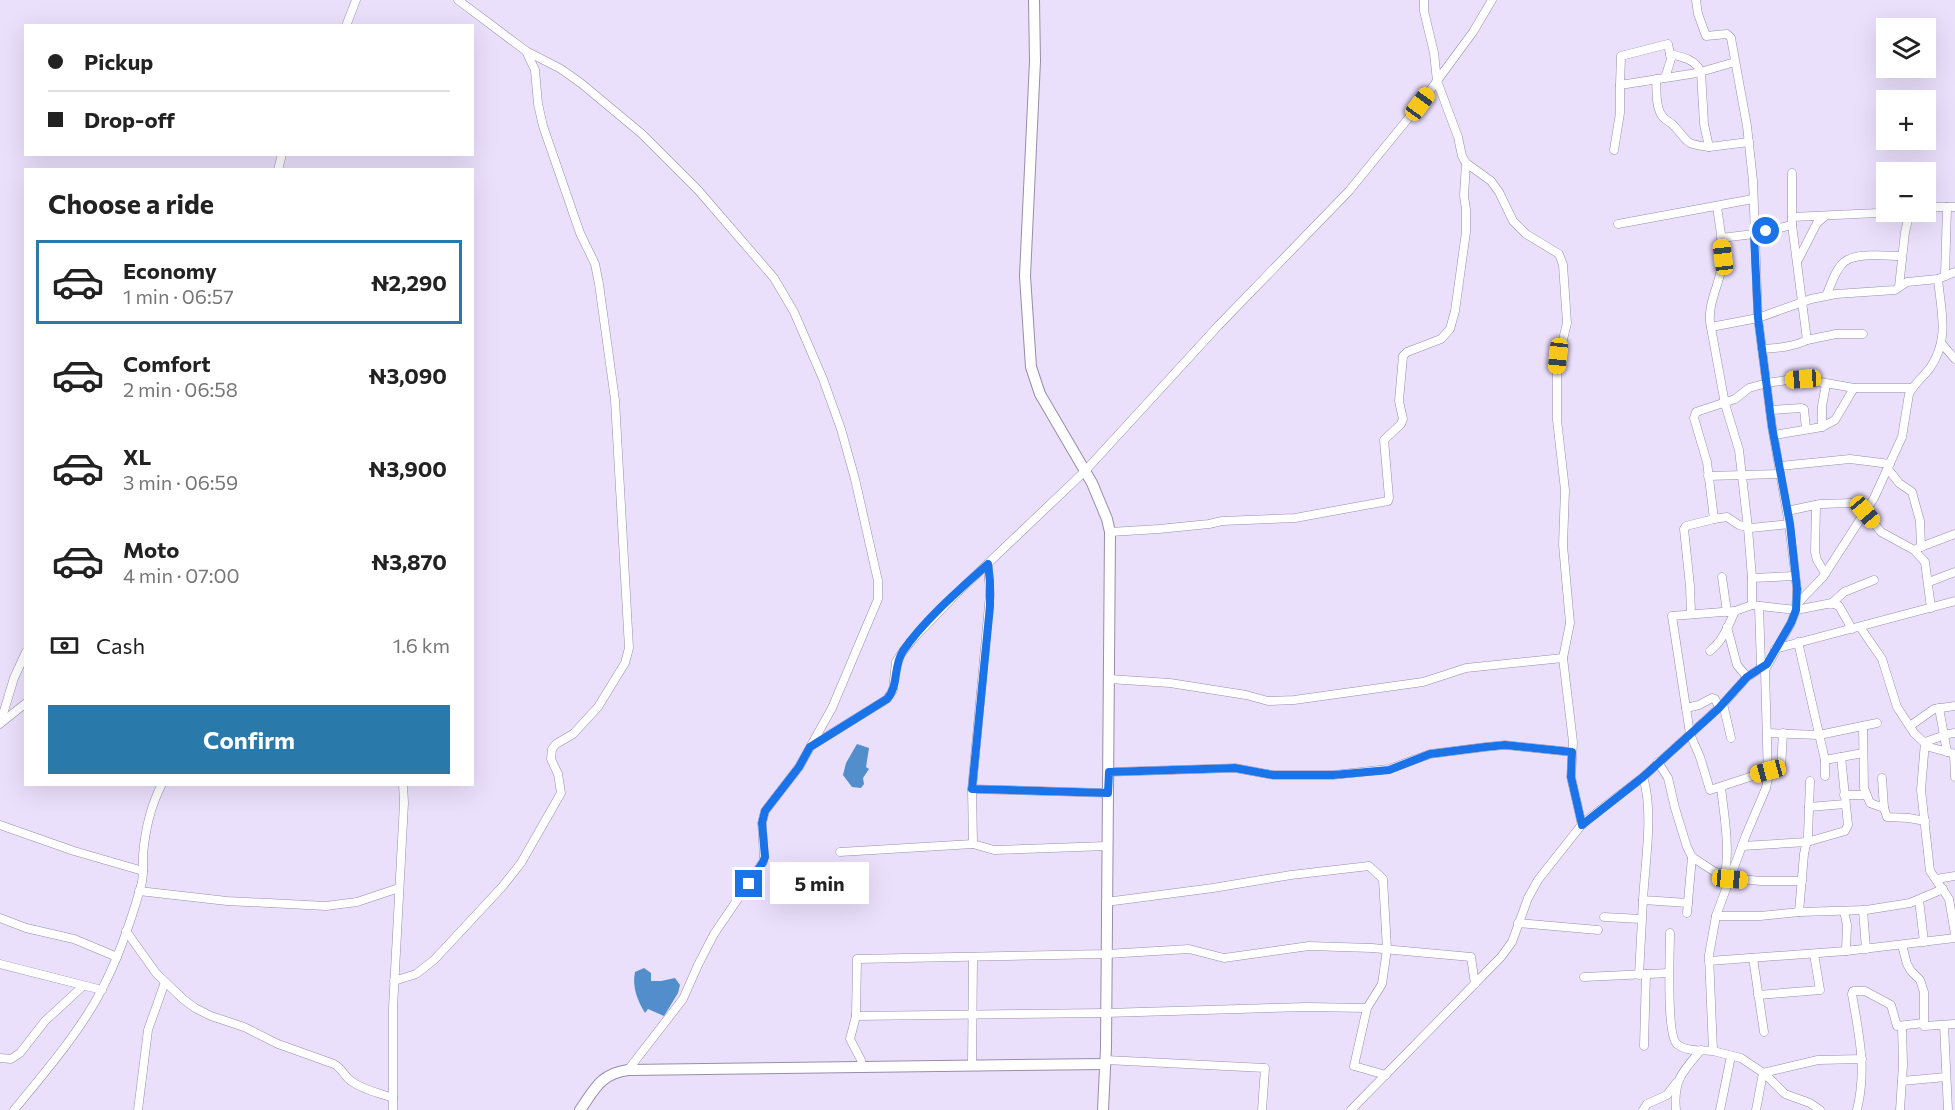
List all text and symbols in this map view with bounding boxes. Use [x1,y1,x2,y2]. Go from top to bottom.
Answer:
map controls [1876,18,1936,222]
button: layers [1876,18,1936,78]
text: Pickup [84,48,153,75]
car [1402,84,1438,124]
button: + [1876,90,1936,150]
text: Drop-off [84,106,175,133]
button: − [1876,162,1936,222]
text: Choose a ride [48,187,214,220]
route start [1752,217,1779,244]
car [1712,238,1734,276]
icon: car [51,255,105,309]
text: Economy [123,257,217,284]
text: ₦2,290 [371,269,447,296]
text: 1 min · 06:57 [123,284,234,308]
car [1547,337,1569,375]
icon: car [51,348,105,402]
text: Comfort [123,350,211,377]
text: ₦3,090 [368,362,447,389]
car [1784,369,1822,389]
text: 2 min · 06:58 [123,377,238,401]
icon: car [51,441,105,495]
text: XL [123,443,151,470]
text: ₦3,900 [368,455,447,482]
text: 3 min · 06:59 [123,470,238,494]
car [1847,492,1883,532]
icon: car [51,534,105,588]
text: Moto [123,536,179,563]
text: ₦3,870 [371,548,447,575]
text: 4 min · 07:00 [123,563,240,587]
icon: cash [48,629,81,662]
text: Cash [96,632,145,659]
text: 1.6 km [393,633,450,657]
button: Confirm [48,705,450,774]
car [1748,758,1788,784]
callout: 5 min [770,863,869,905]
car [1711,868,1749,890]
route end [735,870,762,897]
text: 5 min [794,871,845,895]

